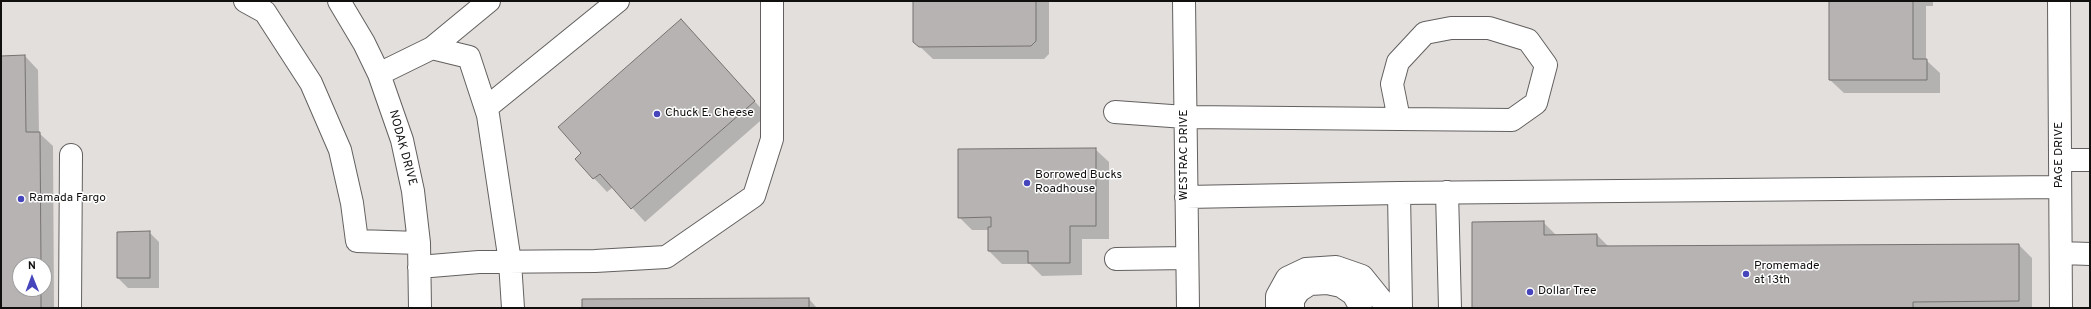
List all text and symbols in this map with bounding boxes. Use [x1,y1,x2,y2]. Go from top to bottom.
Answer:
place label: Chuck E. Cheese [665,107,754,121]
street label: NODAK DRIVE [385,109,419,187]
marker: Chuck E. Cheese [652,109,662,119]
street label: WESTRAC DRIVE [1178,109,1192,201]
street label: PAGE DRIVE [2053,122,2067,188]
place label: Borrowed Bucks Roadhouse [1035,169,1122,197]
marker: Borrowed Bucks Roadhouse [1022,178,1032,188]
place label: Ramada Fargo [29,192,106,206]
marker: Ramada Fargo [16,194,26,204]
north arrow [12,257,52,297]
text: N [28,259,36,273]
place label: Promemade at 13th [1754,260,1819,288]
marker: Promemade at 13th [1741,269,1751,279]
place label: Dollar Tree [1538,285,1596,299]
marker: Dollar Tree [1525,287,1535,297]

